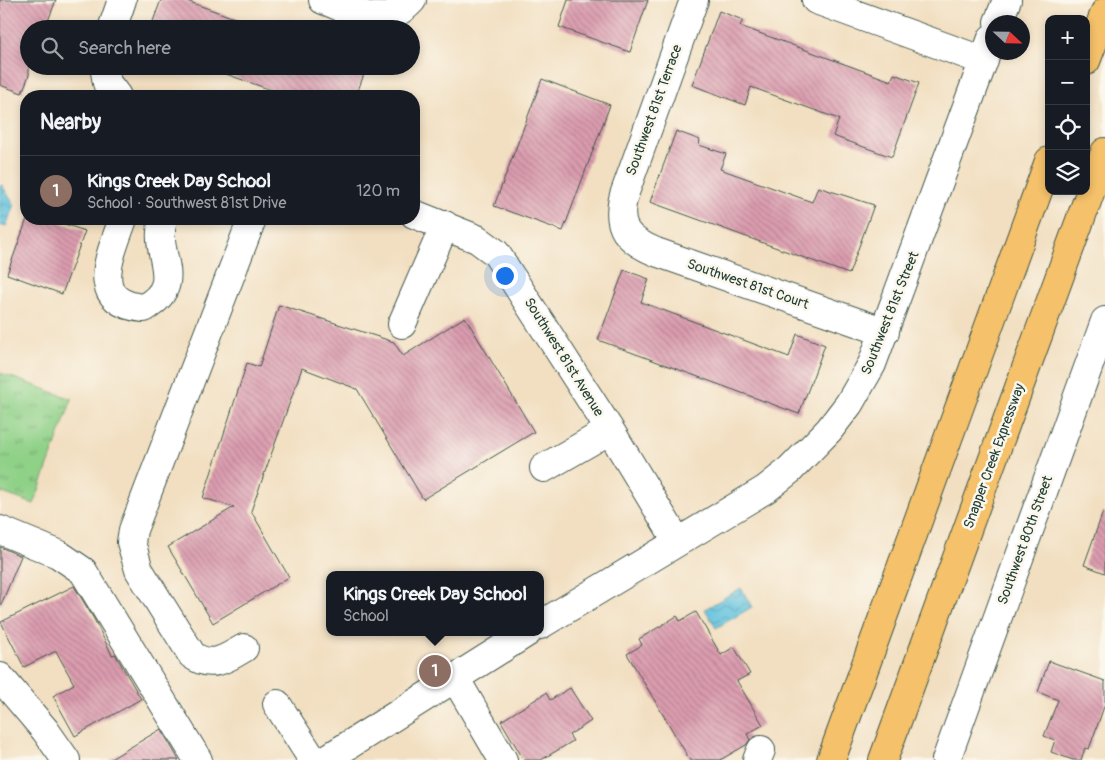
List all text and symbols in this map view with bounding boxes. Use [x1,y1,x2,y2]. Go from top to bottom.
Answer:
north arrow [985,15,1030,60]
map controls [1045,15,1090,195]
button: + [1045,15,1090,60]
search box [20,20,420,75]
icon: search [38,34,66,62]
text: Search here [78,36,171,60]
street label: Southwest 81st Terrace [622,42,686,178]
button: − [1045,60,1090,105]
button: locate [1045,105,1090,150]
text: Nearby [40,109,101,136]
button: layers [1045,150,1090,195]
text: Kings Creek Day School [87,169,271,193]
text: 1 [53,181,59,201]
text: 120 m [356,181,400,201]
text: School · Southwest 81st Drive [87,193,286,213]
street label: Southwest 81st Street [857,248,923,377]
street label: Southwest 81st Court [685,255,811,313]
your location [492,263,518,289]
street label: Southwest 81st Avenue [521,295,607,420]
street label: Snapper Creek Expressway [960,381,1028,531]
street label: Southwest 80th Street [994,473,1056,607]
popup [326,571,544,636]
text: Kings Creek Day School [343,582,527,606]
text: School [343,606,389,626]
pin: 1 [419,652,451,690]

